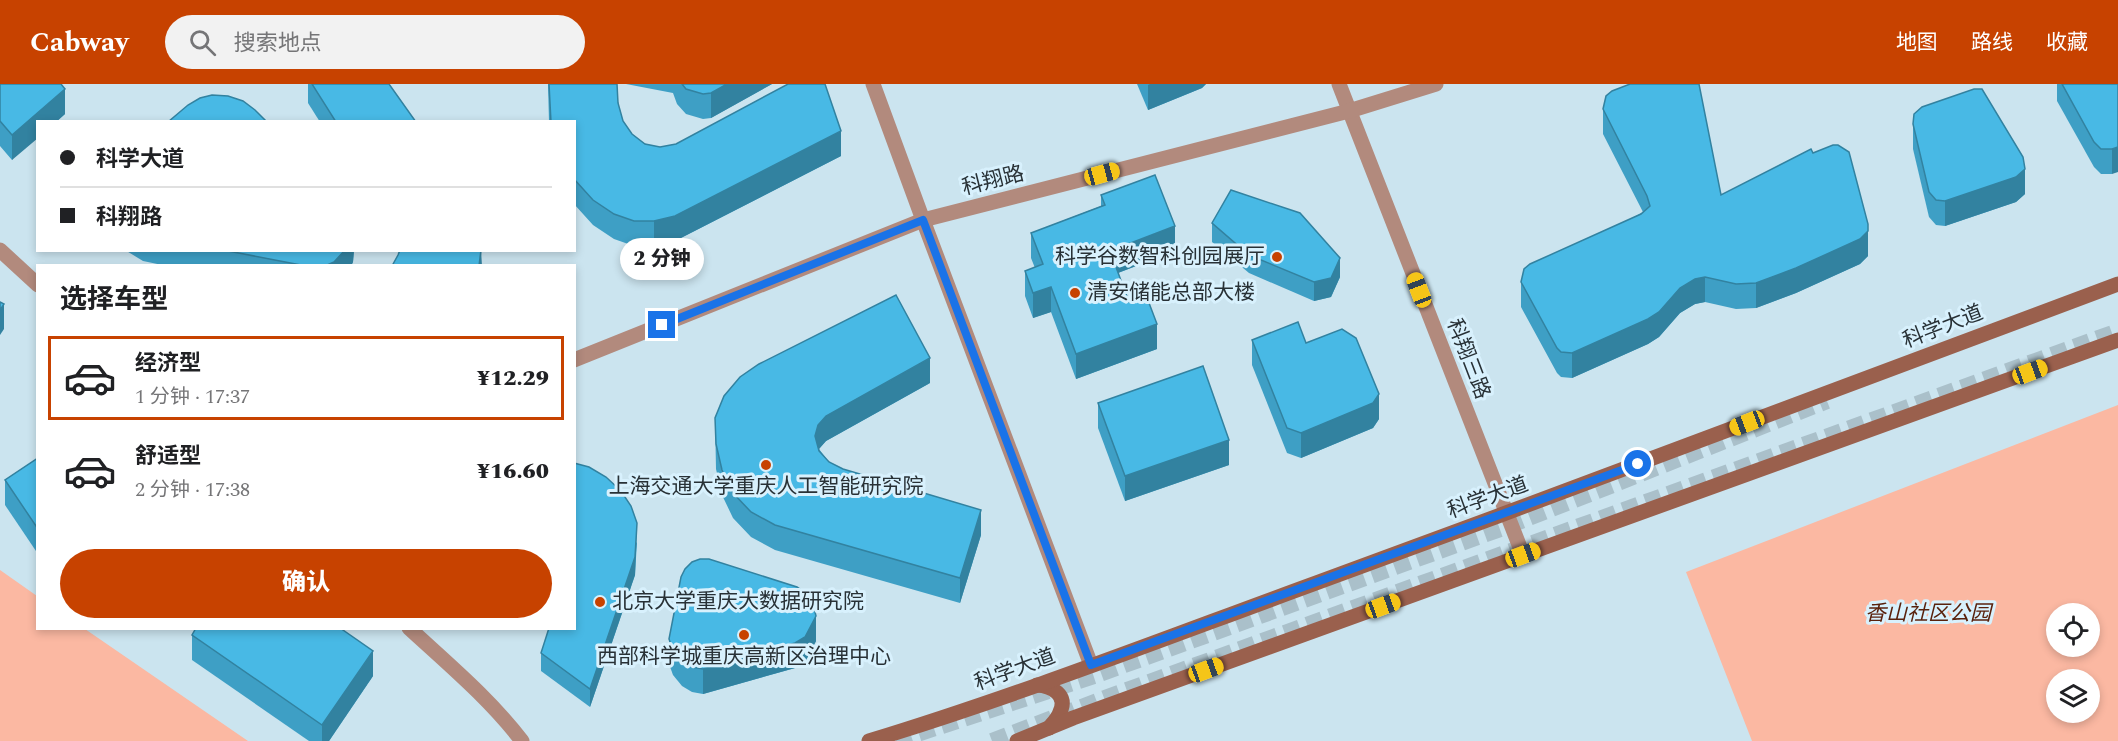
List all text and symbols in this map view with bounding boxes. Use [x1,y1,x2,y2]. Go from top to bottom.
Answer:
search box [165,15,585,69]
text: Cabway [30,21,129,64]
icon: search [186,26,219,59]
text: 搜索地点 [234,27,322,60]
text: 地图 [1896,27,1938,59]
text: 路线 [1971,27,2013,59]
text: 收藏 [2046,27,2088,59]
text: 科学大道 [96,143,184,176]
street label: 科翔路 [959,158,1027,204]
car [1082,161,1122,187]
text: 科翔路 [96,201,162,234]
callout: 2 分钟 [620,238,704,280]
place label: 科学谷数智科创园展厅 [1055,241,1265,273]
text: 2 分钟 [634,244,691,274]
marker: 科学谷数智科创园展厅 [1270,250,1284,264]
car [1404,270,1434,310]
place label: 清安储能总部大楼 [1087,277,1255,309]
text: 选择车型 [60,279,168,321]
marker: 清安储能总部大楼 [1068,286,1082,300]
street label: 科学大道 [1898,297,1988,357]
route end [648,311,675,338]
street label: 科翔三路 [1438,314,1498,404]
text: 经济型 [135,347,201,380]
icon: car [63,351,117,405]
car [2010,357,2050,387]
text: ¥12.29 [477,362,549,395]
text: 1 分钟 · 17:37 [135,382,250,412]
car [1727,408,1767,438]
text: 舒适型 [135,440,201,473]
icon: car [63,444,117,498]
route start [1624,450,1651,477]
text: ¥16.60 [477,455,549,488]
marker: 上海交通大学重庆人工智能研究院 [759,458,773,472]
street label: 科学大道 [1443,469,1533,527]
place label: 上海交通大学重庆人工智能研究院 [609,471,924,503]
text: 2 分钟 · 17:38 [135,475,250,505]
car [1503,540,1543,570]
button: 确认 [60,549,552,618]
place label: 北京大学重庆大数据研究院 [612,586,864,618]
car [1363,591,1403,621]
marker: 北京大学重庆大数据研究院 [593,595,607,609]
park label: 香山社区公园 [1865,598,1994,630]
map controls [2046,603,2100,723]
button: locate [2046,603,2100,657]
marker: 西部科学城重庆高新区治理中心 [737,628,751,642]
place label: 西部科学城重庆高新区治理中心 [597,641,891,673]
street label: 科学大道 [970,641,1060,699]
car [1186,655,1226,685]
button: layers [2046,669,2100,723]

